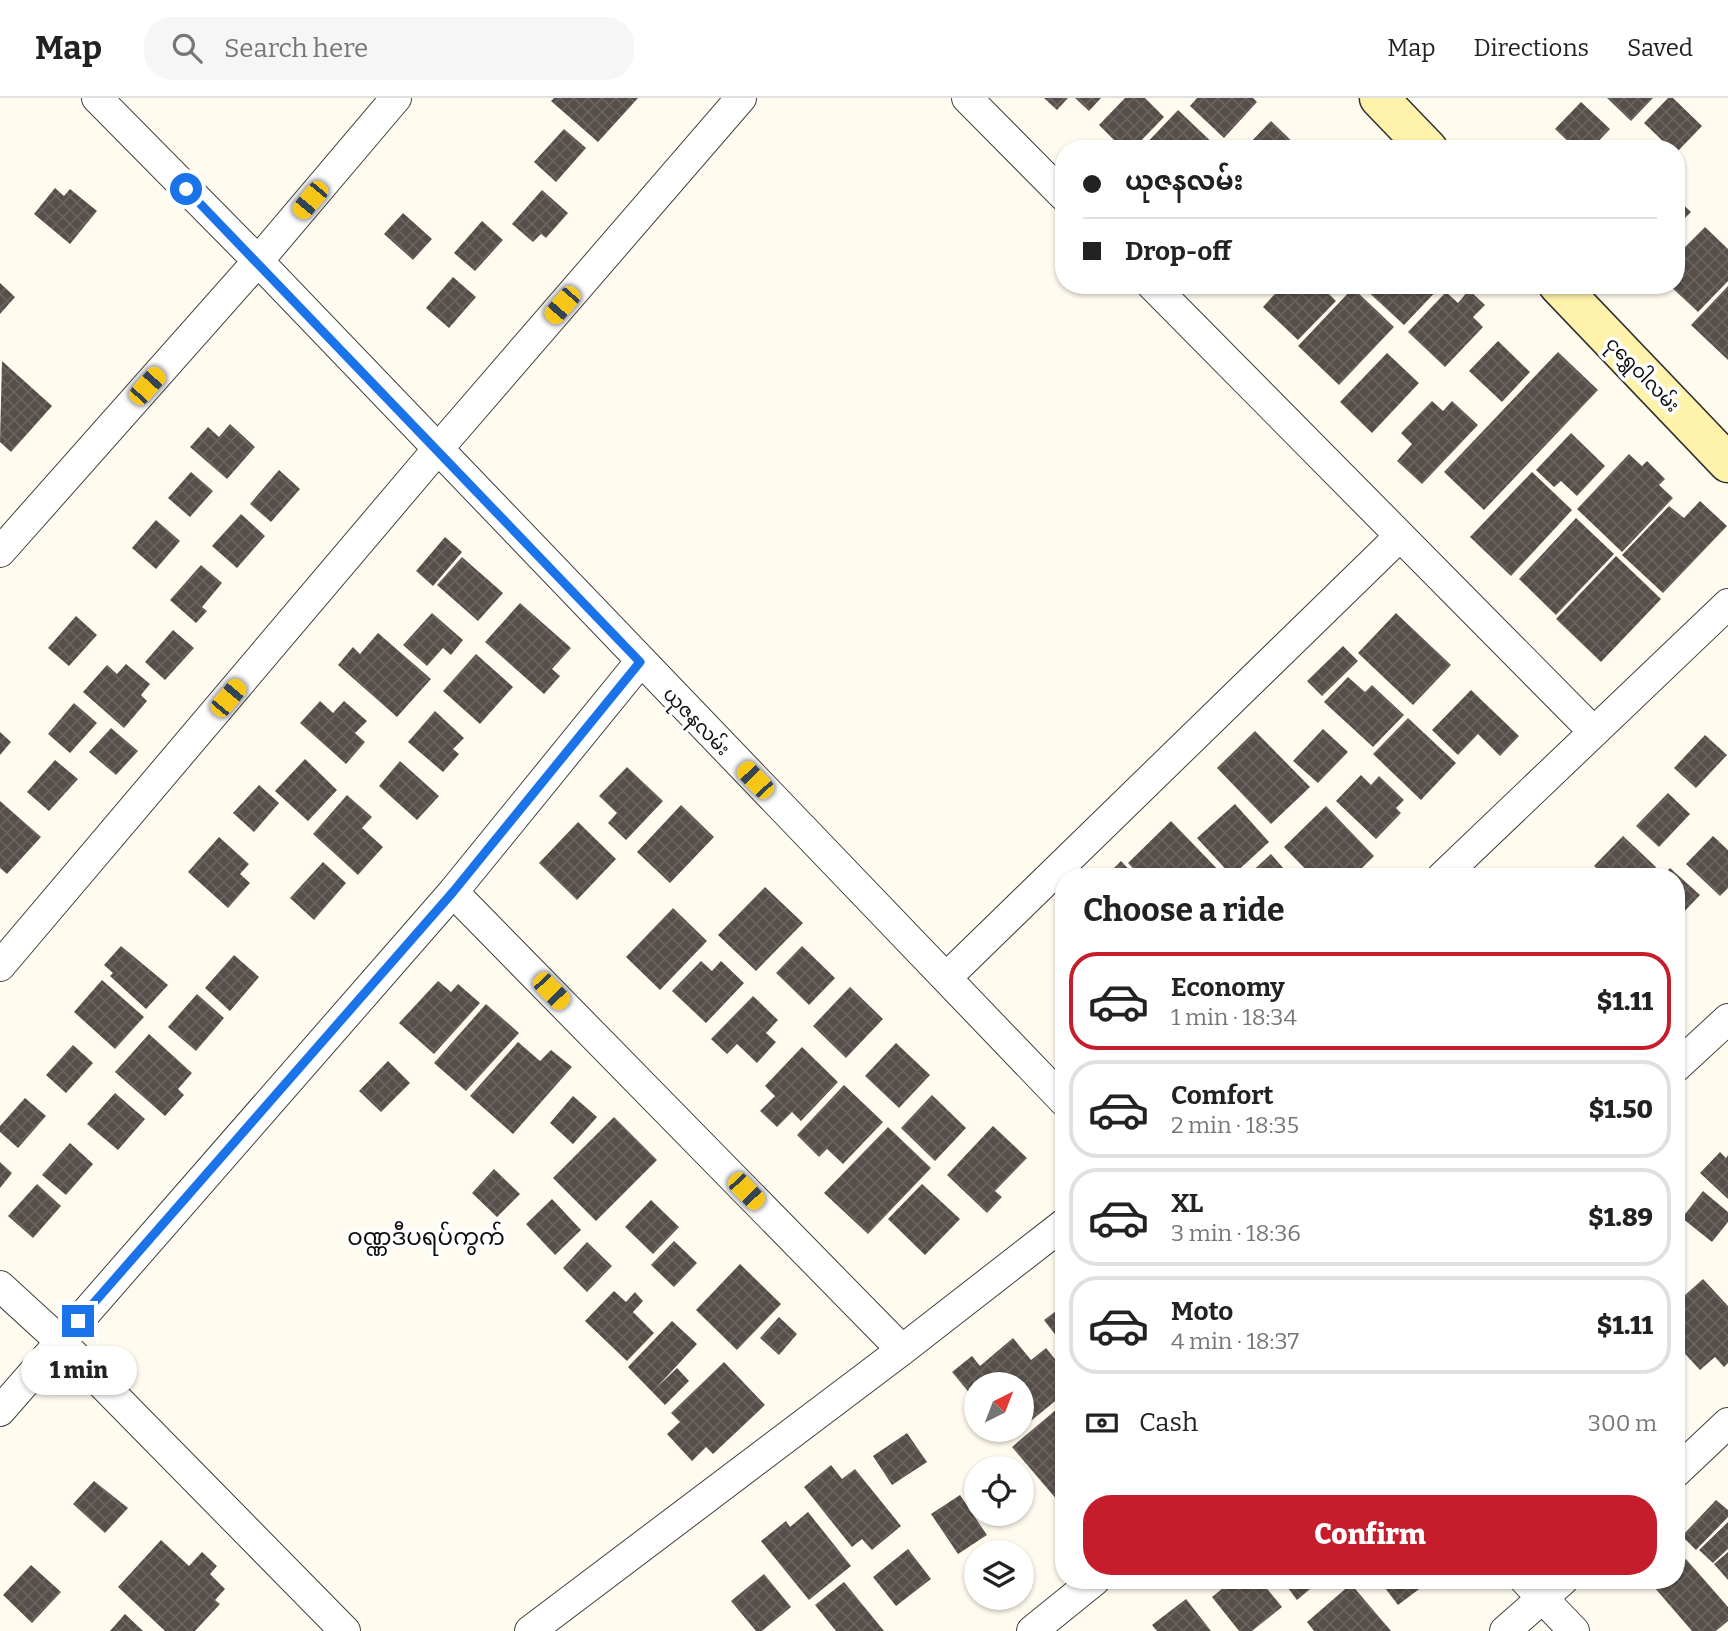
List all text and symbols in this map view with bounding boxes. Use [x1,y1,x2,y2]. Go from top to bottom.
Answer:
search box [144,17,634,80]
text: Map [35,28,102,68]
icon: search [168,29,206,67]
text: Search here [224,33,368,64]
text: Map [1387,34,1436,62]
text: Directions [1474,34,1589,62]
text: Saved [1627,34,1693,62]
text: ယုဇနလမ်း [1125,166,1244,197]
route start [170,173,202,205]
car [289,177,332,223]
text: Drop-off [1125,236,1231,267]
car [541,282,584,328]
street label: ငုရွှေဝါလမ်း [1597,330,1686,420]
car [126,363,169,409]
car [207,675,250,721]
street label: ယုဇနလမ်း [655,680,737,764]
car [733,758,778,802]
text: Choose a ride [1083,891,1284,929]
car [529,969,574,1013]
icon: car [1087,970,1150,1033]
text: Economy [1171,972,1285,1003]
text: $1.11 [1597,986,1653,1017]
text: 1 min · 18:34 [1171,1003,1297,1031]
icon: car [1087,1078,1150,1141]
text: Comfort [1171,1080,1274,1111]
text: $1.50 [1589,1094,1653,1125]
text: 2 min · 18:35 [1171,1111,1299,1139]
car [724,1169,769,1213]
icon: car [1087,1186,1150,1249]
text: XL [1171,1188,1203,1219]
text: $1.89 [1588,1202,1653,1233]
text: 3 min · 18:36 [1171,1219,1301,1247]
district label: ဝဏ္ဏဒီပရပ်ကွက် [347,1221,505,1256]
icon: car [1087,1294,1150,1357]
text: Moto [1171,1296,1233,1327]
route end [62,1305,94,1337]
text: $1.11 [1597,1310,1653,1341]
text: 4 min · 18:37 [1171,1327,1299,1355]
callout: 1 min [20,1346,136,1394]
text: 1 min [50,1356,108,1384]
north arrow [964,1372,1034,1442]
map controls [964,1372,1034,1610]
icon: cash [1083,1404,1121,1442]
text: Cash [1139,1407,1198,1438]
text: 300 m [1588,1409,1657,1437]
button: locate [964,1456,1034,1526]
button: Confirm [1083,1495,1657,1575]
button: layers [964,1540,1034,1610]

